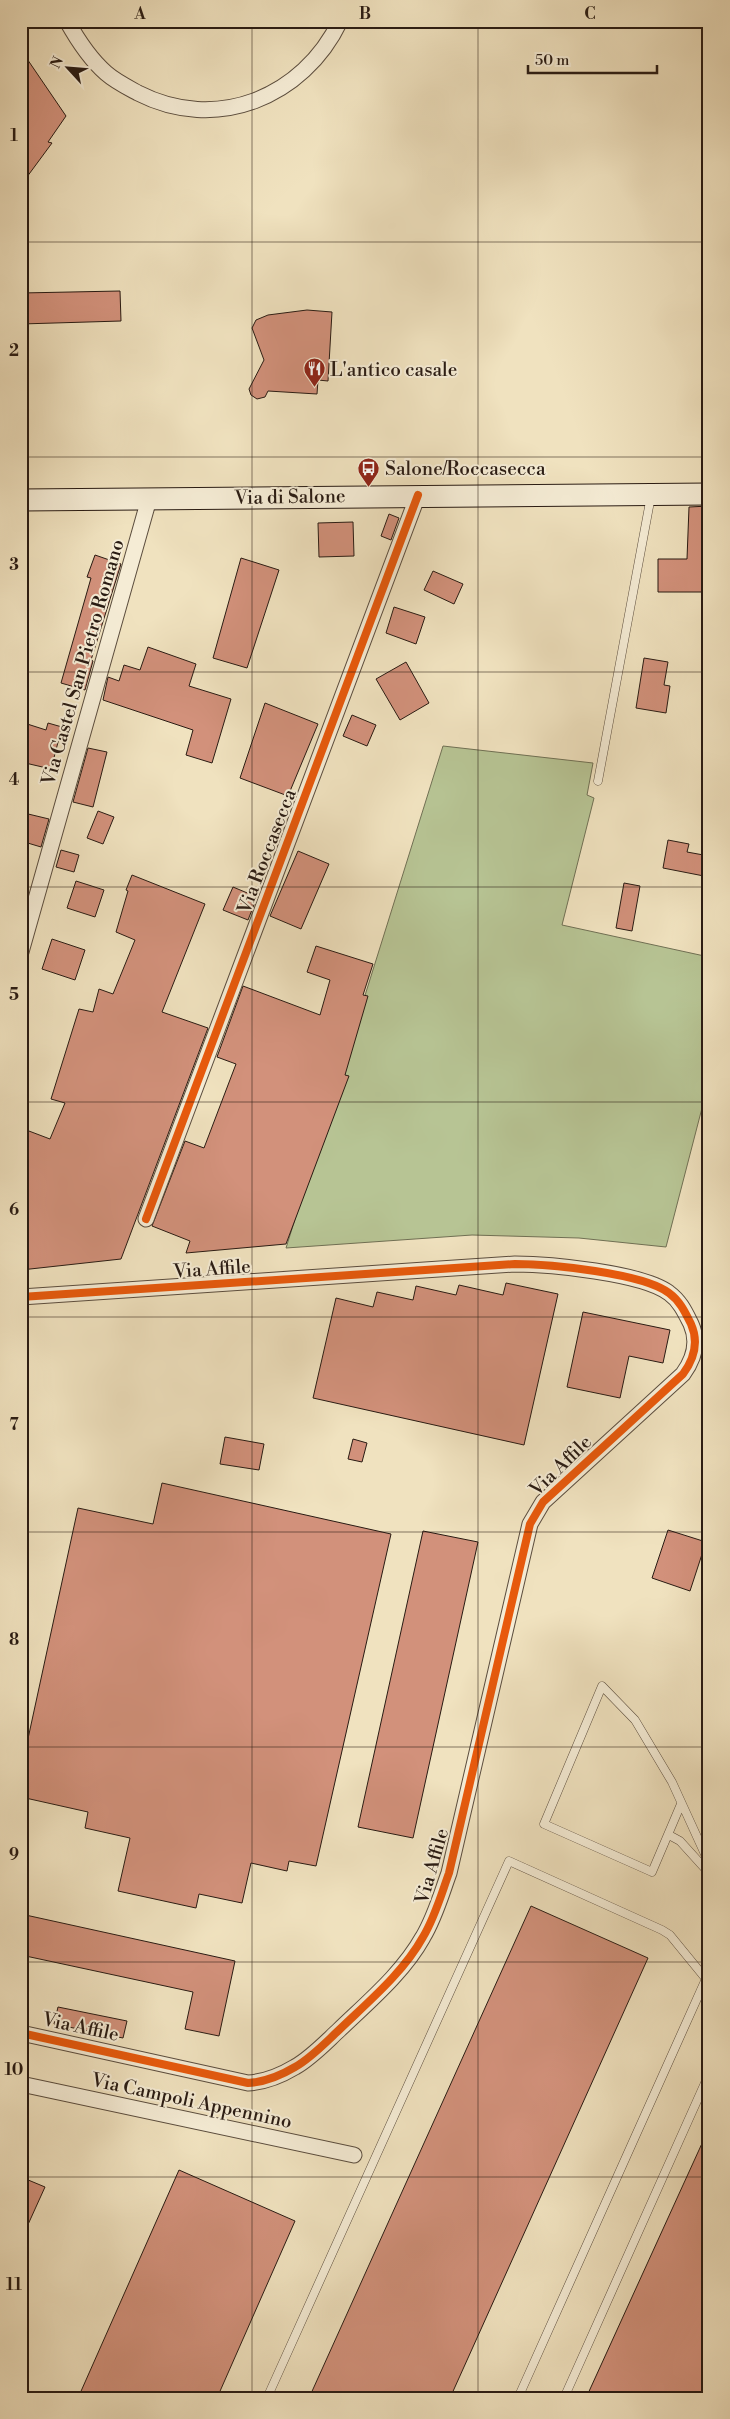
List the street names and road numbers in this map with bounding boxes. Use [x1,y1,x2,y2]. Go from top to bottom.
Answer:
street label: Via di Salone [233,484,346,510]
street label: Via Castel San Pietro Romano [36,536,130,789]
street label: Via Roccasecca [232,785,302,918]
street label: Via Affile [172,1254,252,1284]
street label: Via Affile [524,1430,597,1502]
street label: Via Affile [409,1826,454,1908]
street label: Via Affile [39,2007,121,2047]
street label: Via Campoli Appennino [88,2068,294,2134]

